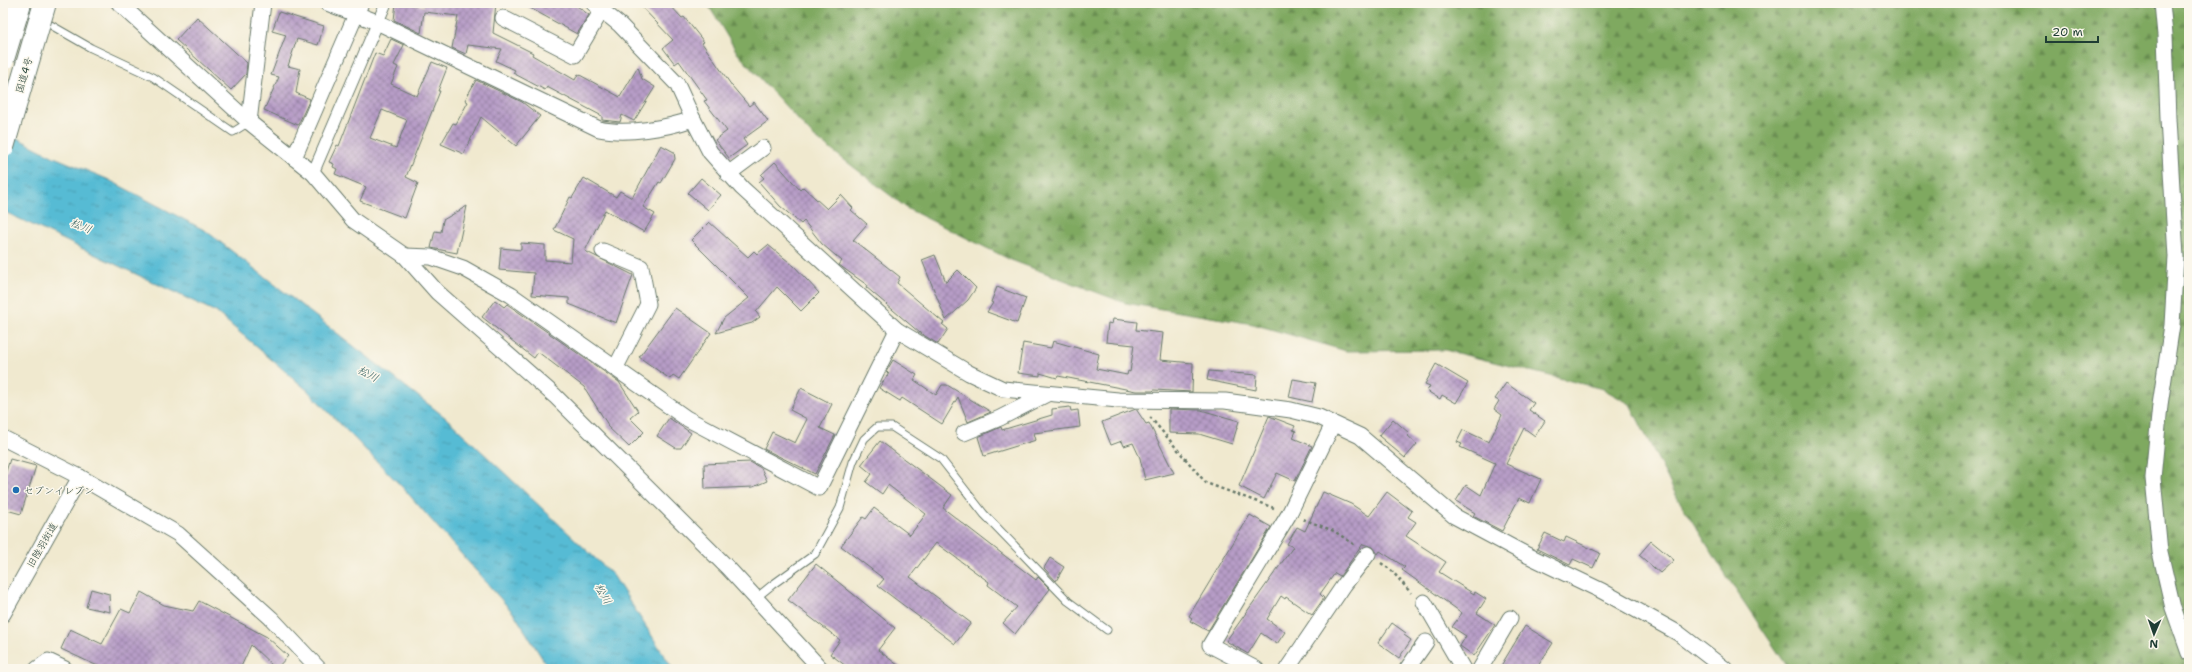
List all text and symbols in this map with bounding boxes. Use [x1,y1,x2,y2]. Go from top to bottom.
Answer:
scale bar [2046,18,2098,44]
text: 20 m [2052,24,2083,40]
street label: 国道4号 [13,55,35,95]
water label: 松川 [68,215,94,237]
water label: 松川 [355,362,381,386]
place label: セブンイレブン [24,484,94,497]
marker: セブンイレブン [11,485,21,495]
street label: 旧陸羽街道 [24,520,60,570]
water label: 松川 [591,581,615,607]
north arrow [2134,614,2174,654]
text: N [2149,636,2158,651]

